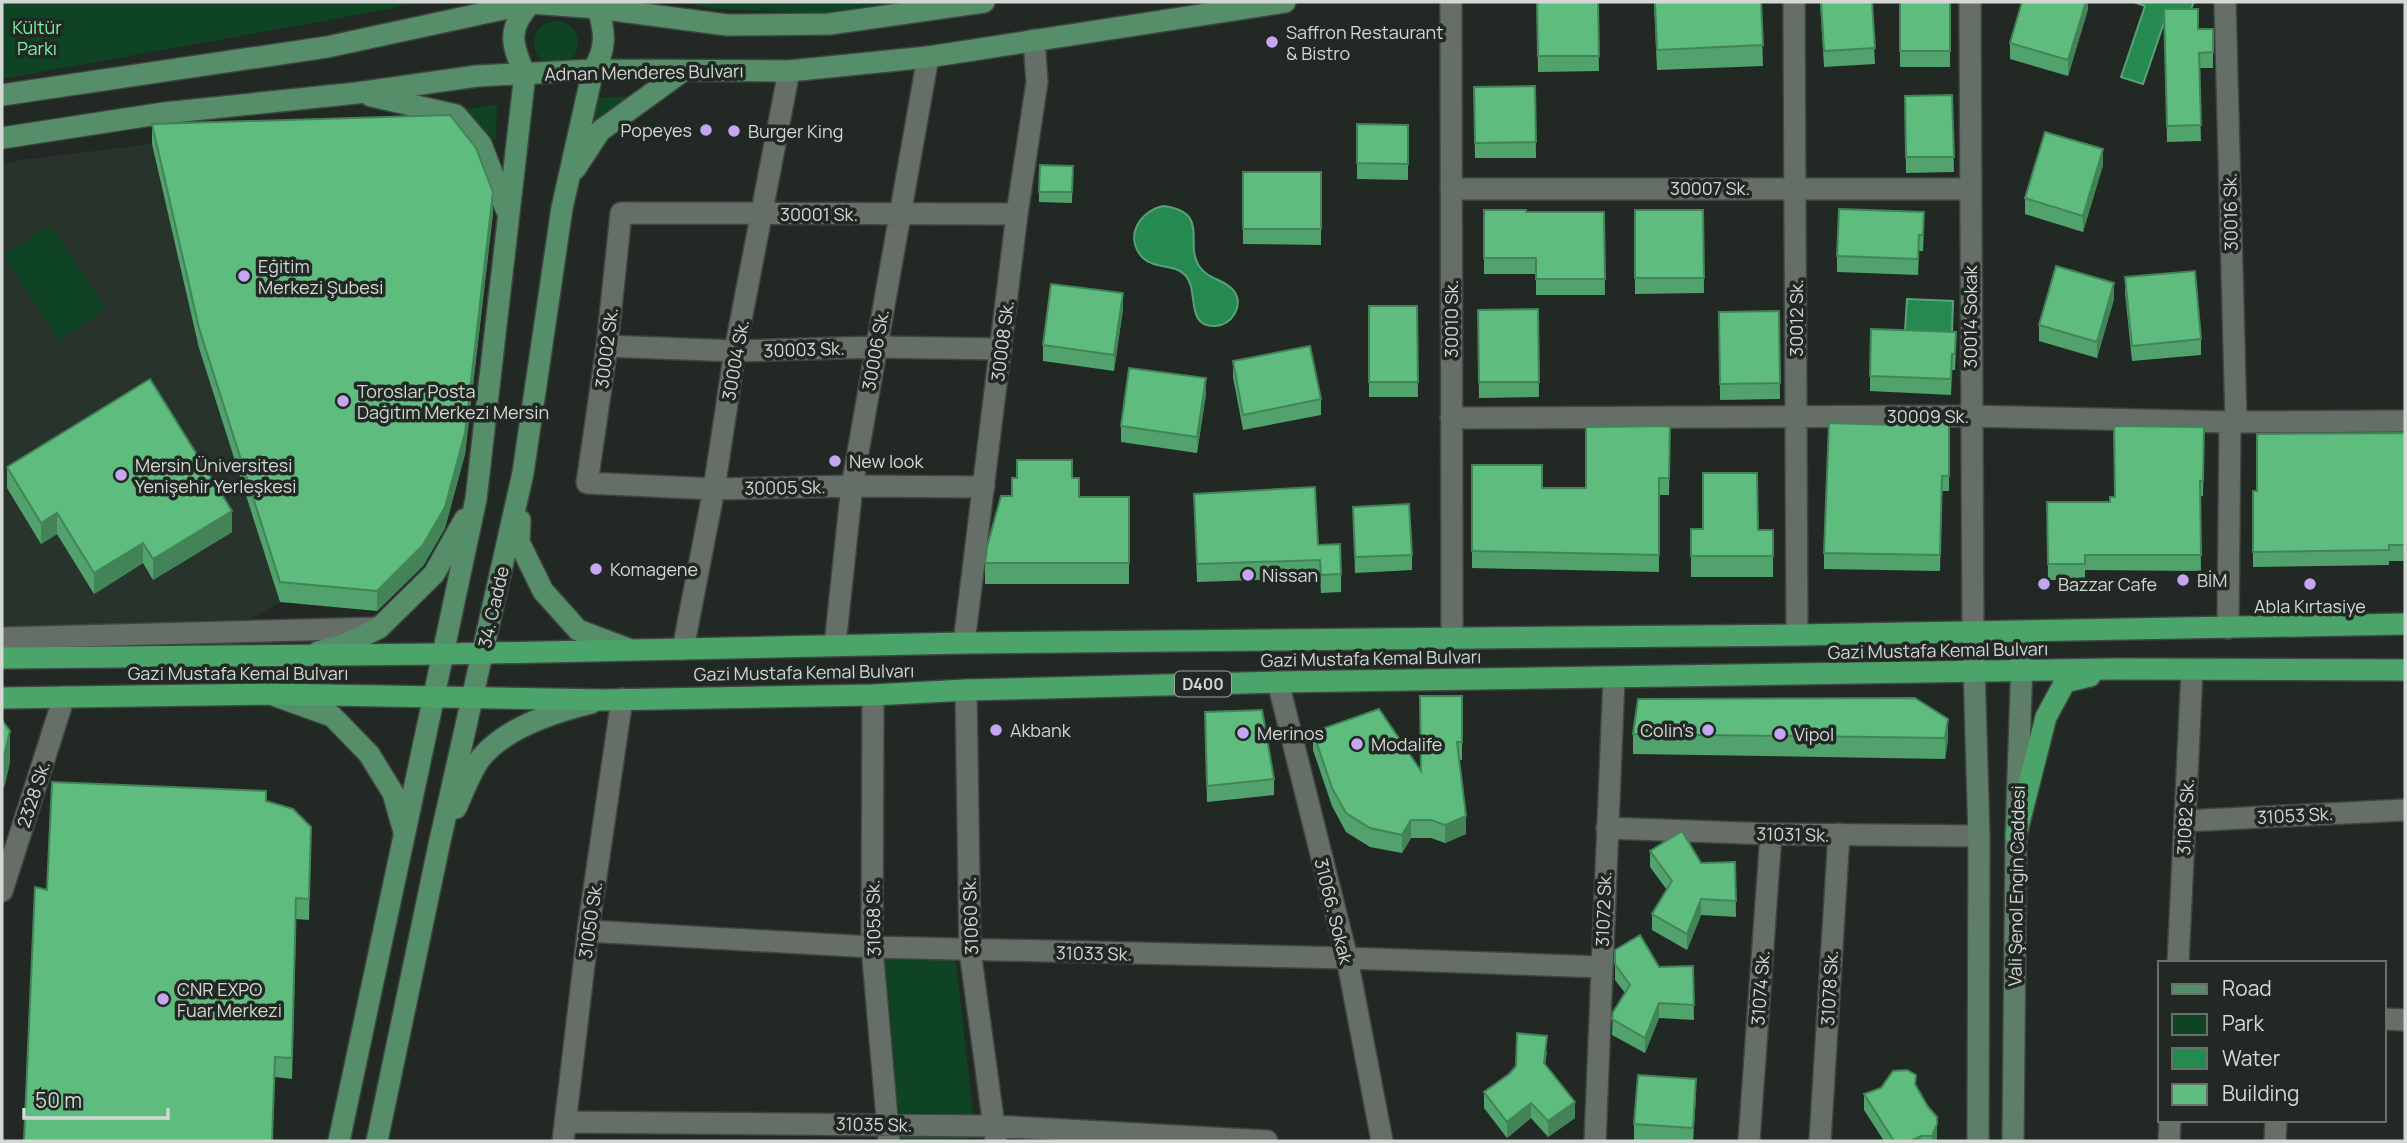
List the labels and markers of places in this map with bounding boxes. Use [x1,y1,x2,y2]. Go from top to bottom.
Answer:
place label: Saffron Restaurant & Bistro [1286,20,1444,65]
marker: Saffron Restaurant & Bistro [1264,34,1280,50]
place label: Popeyes [620,118,692,142]
place label: Burger King [748,119,843,143]
marker: Popeyes [698,122,714,138]
marker: Burger King [726,123,742,139]
place label: Eğitim Merkezi Şubesi [258,254,383,299]
marker: Eğitim Merkezi Şubesi [236,268,252,284]
place label: Toroslar Posta Dağıtım Merkezi Mersin [357,379,549,424]
marker: Toroslar Posta Dağıtım Merkezi Mersin [335,393,351,409]
place label: New look [849,449,924,473]
place label: Mersin Üniversitesi Yenişehir Yerleşkesi [135,453,296,498]
marker: New look [827,453,843,469]
marker: Mersin Üniversitesi Yenişehir Yerleşkesi [113,467,129,483]
place label: Komagene [610,557,698,581]
marker: Komagene [588,561,604,577]
place label: Nissan [1262,563,1318,587]
marker: Nissan [1240,567,1256,583]
place label: BİM [2197,568,2227,592]
place label: Bazzar Cafe [2058,572,2157,596]
marker: BİM [2175,572,2191,588]
marker: Bazzar Cafe [2036,576,2052,592]
marker: Abla Kırtasiye [2302,576,2318,592]
place label: Abla Kırtasiye [2254,594,2366,618]
place label: Akbank [1010,718,1072,742]
place label: Colin's [1640,718,1694,742]
place label: Merinos [1257,721,1324,745]
marker: Akbank [988,722,1004,738]
marker: Colin's [1700,722,1716,738]
place label: Vipol [1794,722,1834,746]
marker: Merinos [1235,725,1251,741]
marker: Vipol [1772,726,1788,742]
place label: Modalife [1371,732,1442,756]
marker: Modalife [1349,736,1365,752]
place label: CNR EXPO Fuar Merkezi [177,977,282,1022]
marker: CNR EXPO Fuar Merkezi [155,991,171,1007]

